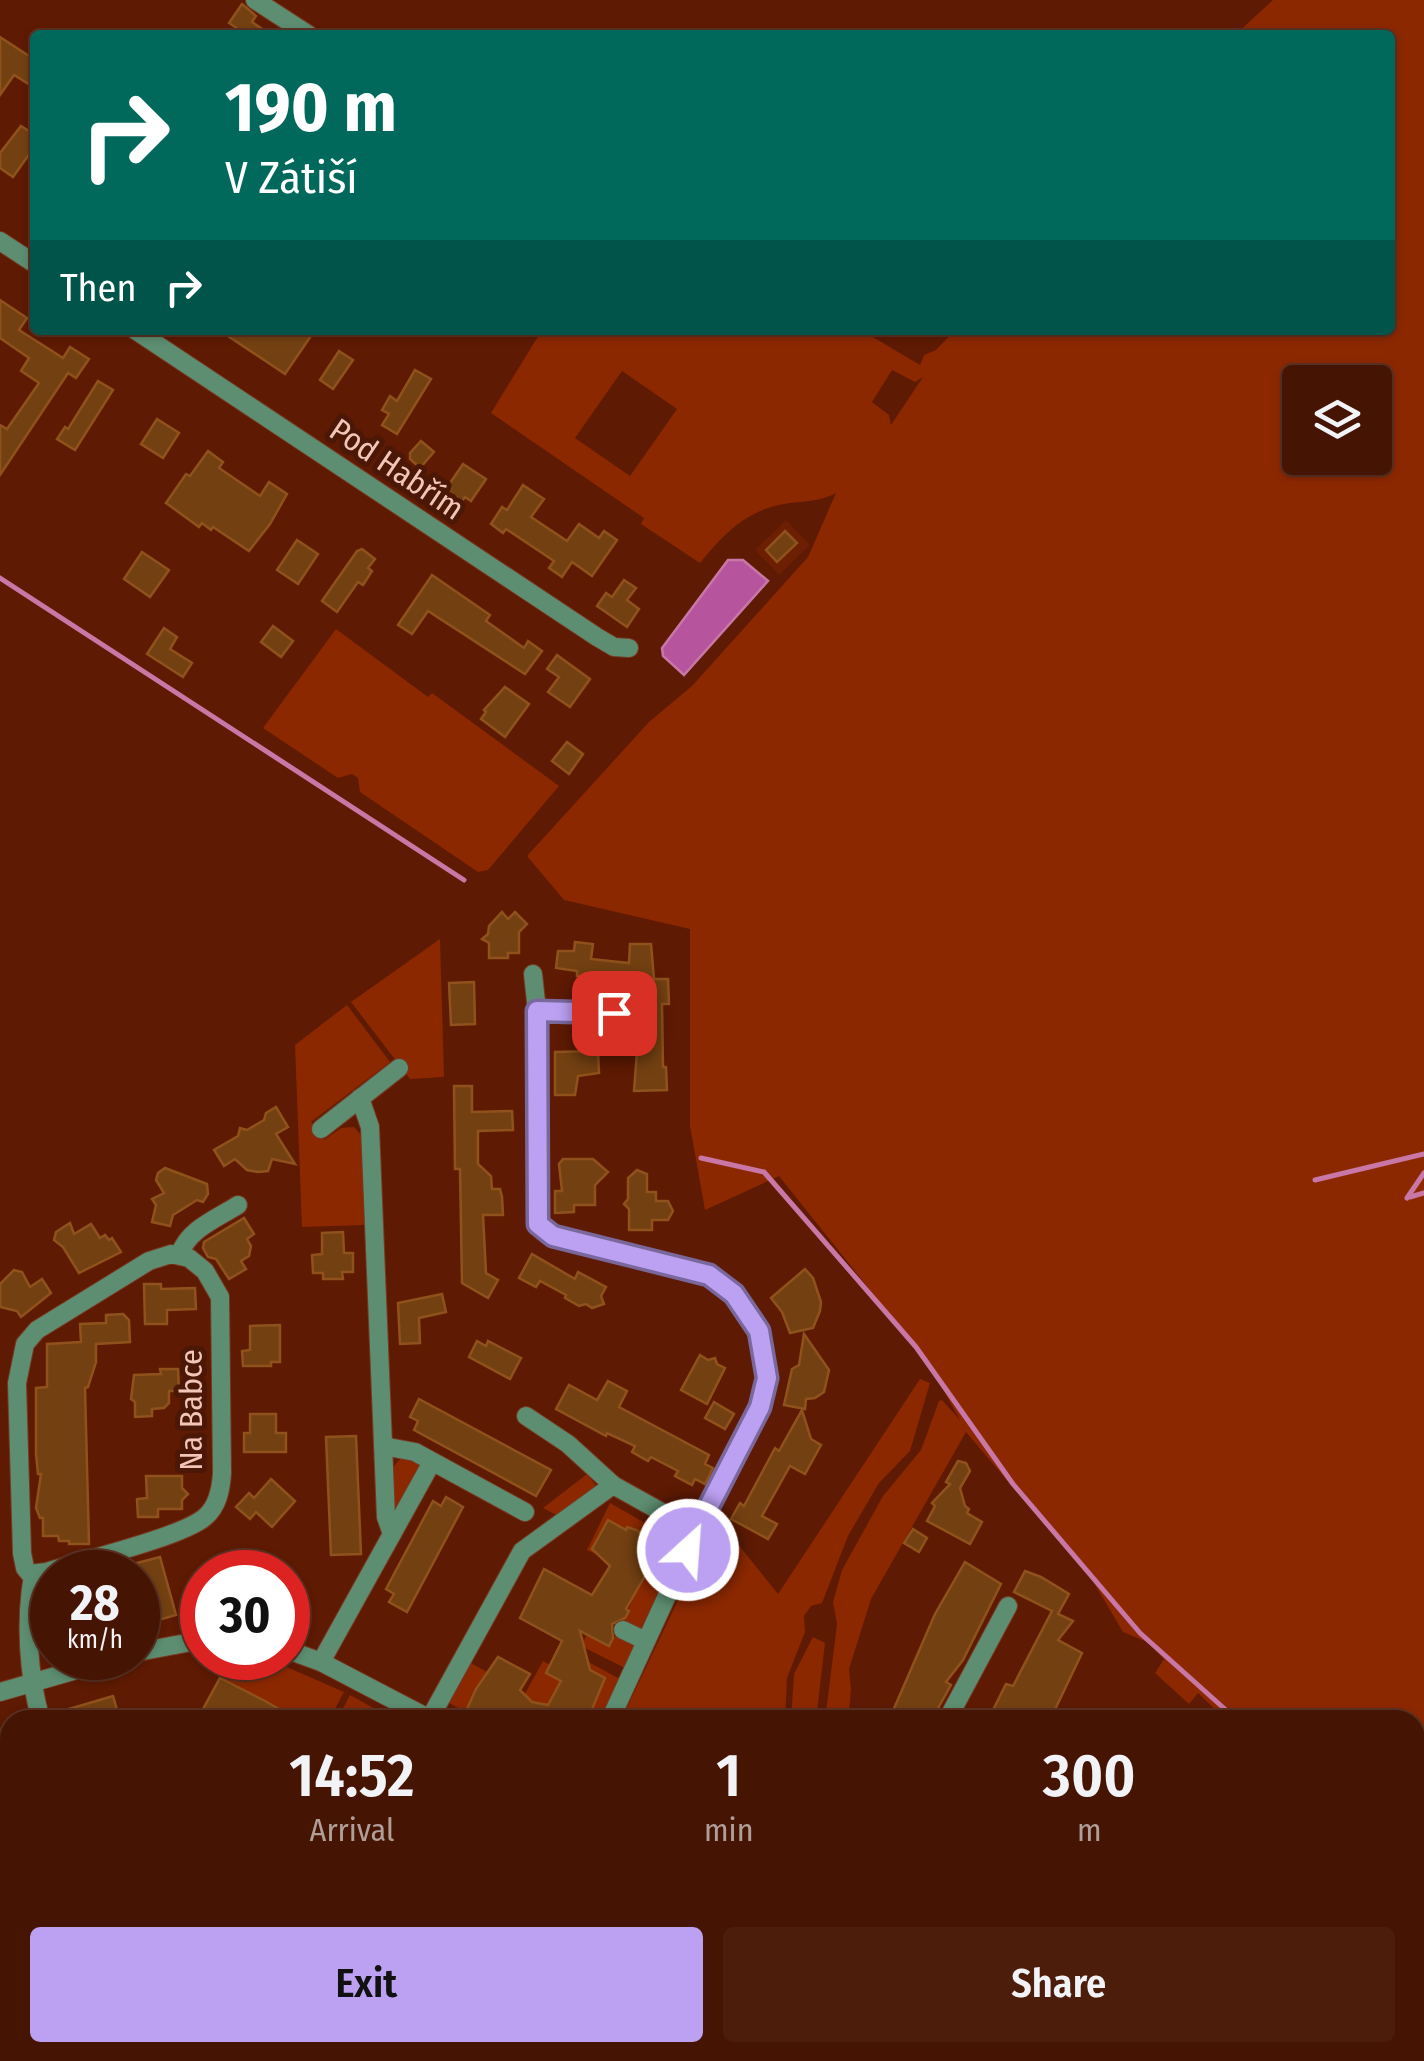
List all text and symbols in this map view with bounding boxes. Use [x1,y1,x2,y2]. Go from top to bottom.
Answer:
text: 190 m [225,66,397,150]
icon: right [60,70,190,200]
text: V Zátiší [225,151,358,205]
icon: right [156,260,211,315]
text: Then [60,265,136,311]
map controls [1282,365,1392,475]
button: layers [1282,365,1392,475]
street label: Pod Habřím [323,410,471,528]
pin [572,971,657,1056]
icon: arrive [587,986,642,1041]
street label: Na Babce [172,1349,210,1471]
position arrow [636,1498,740,1602]
speed limit sign: 30 [180,1550,310,1680]
text: 28 [70,1573,120,1633]
text: km/h [67,1625,123,1655]
text: 14:52 [289,1740,415,1812]
text: 1 [716,1740,741,1812]
text: 300 [1043,1740,1136,1812]
text: Arrival [310,1811,394,1849]
text: min [704,1811,754,1849]
text: m [1077,1811,1102,1849]
button: Exit [30,1927,703,2042]
button: Share [723,1927,1395,2042]

